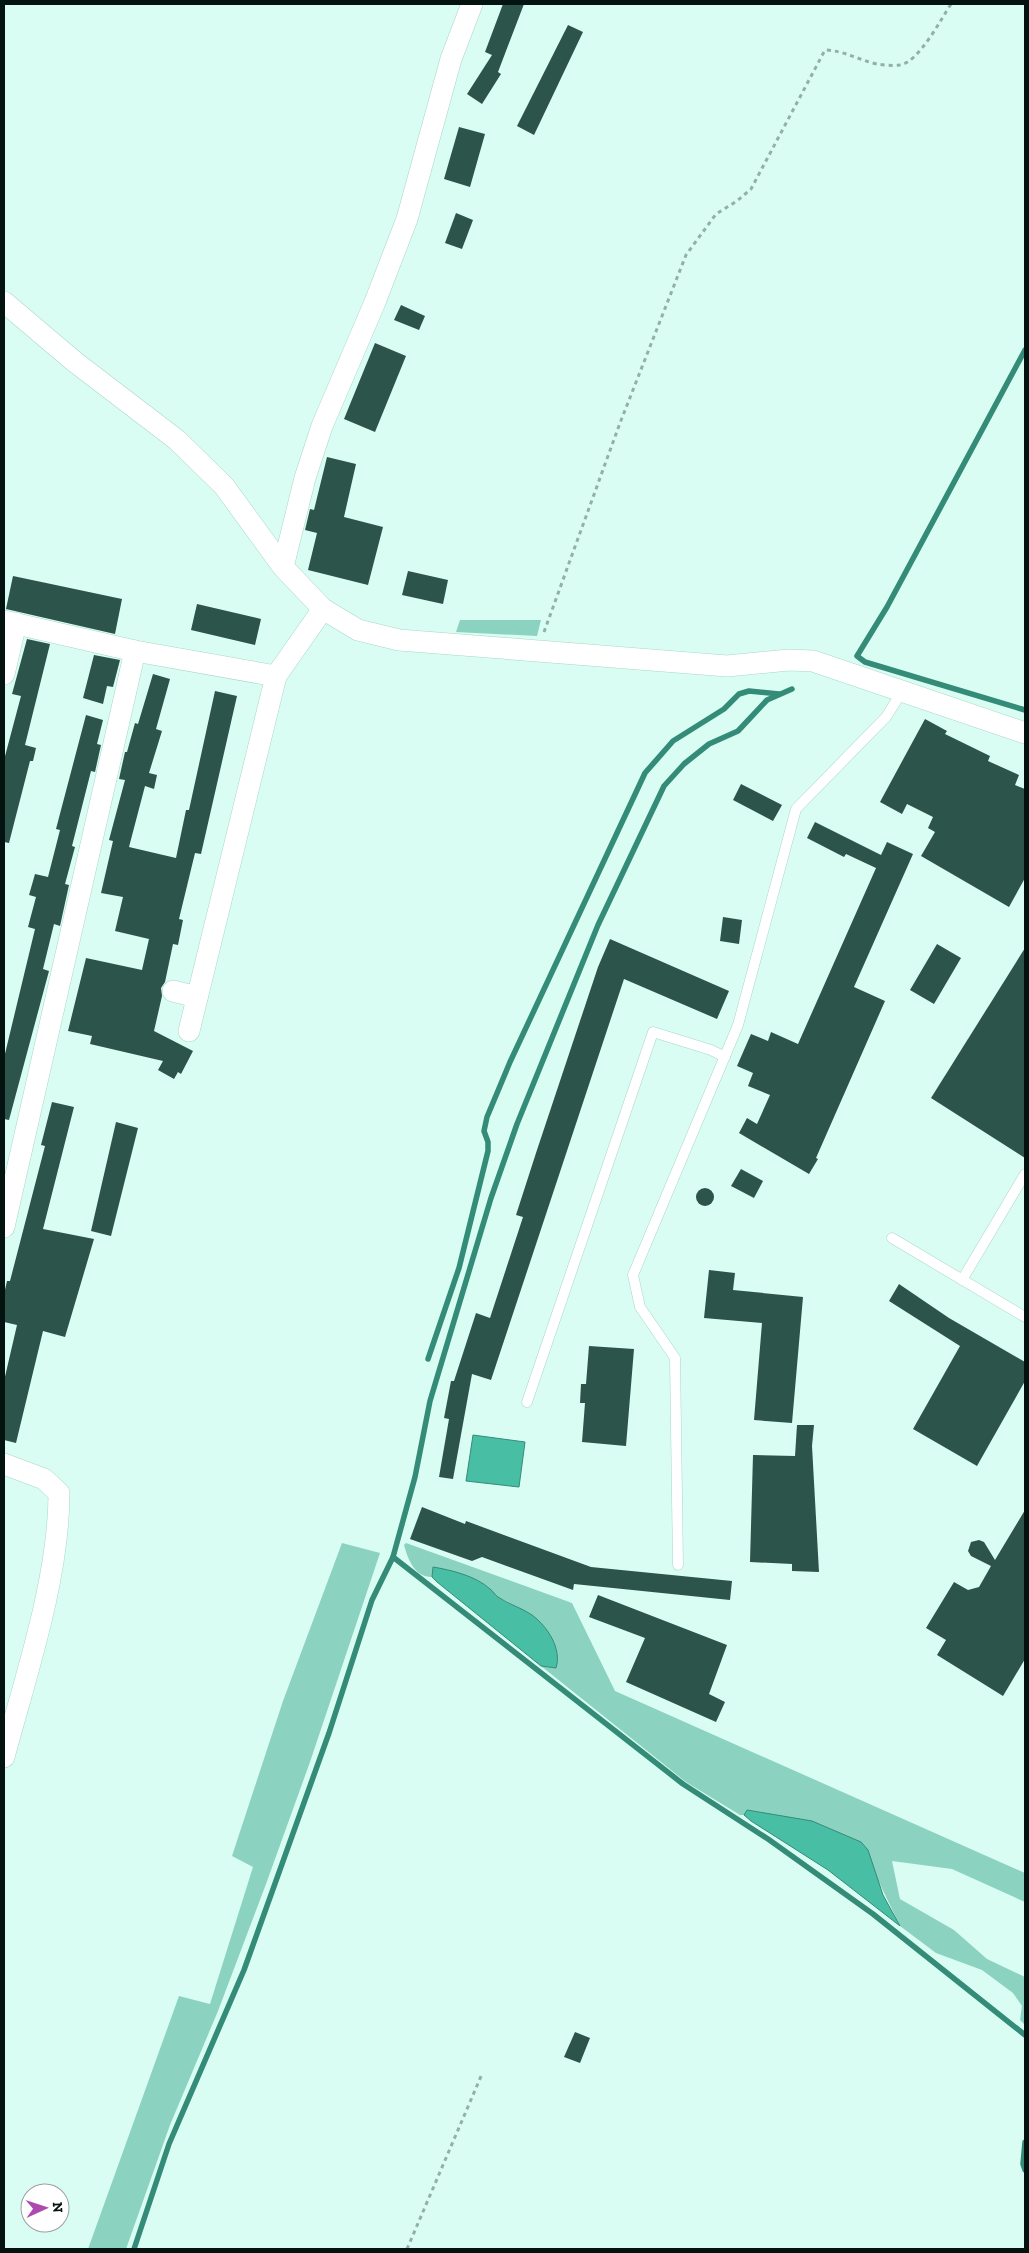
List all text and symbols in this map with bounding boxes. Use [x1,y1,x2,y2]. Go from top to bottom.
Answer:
north arrow [20,2183,70,2233]
text: N [49,2202,66,2213]

